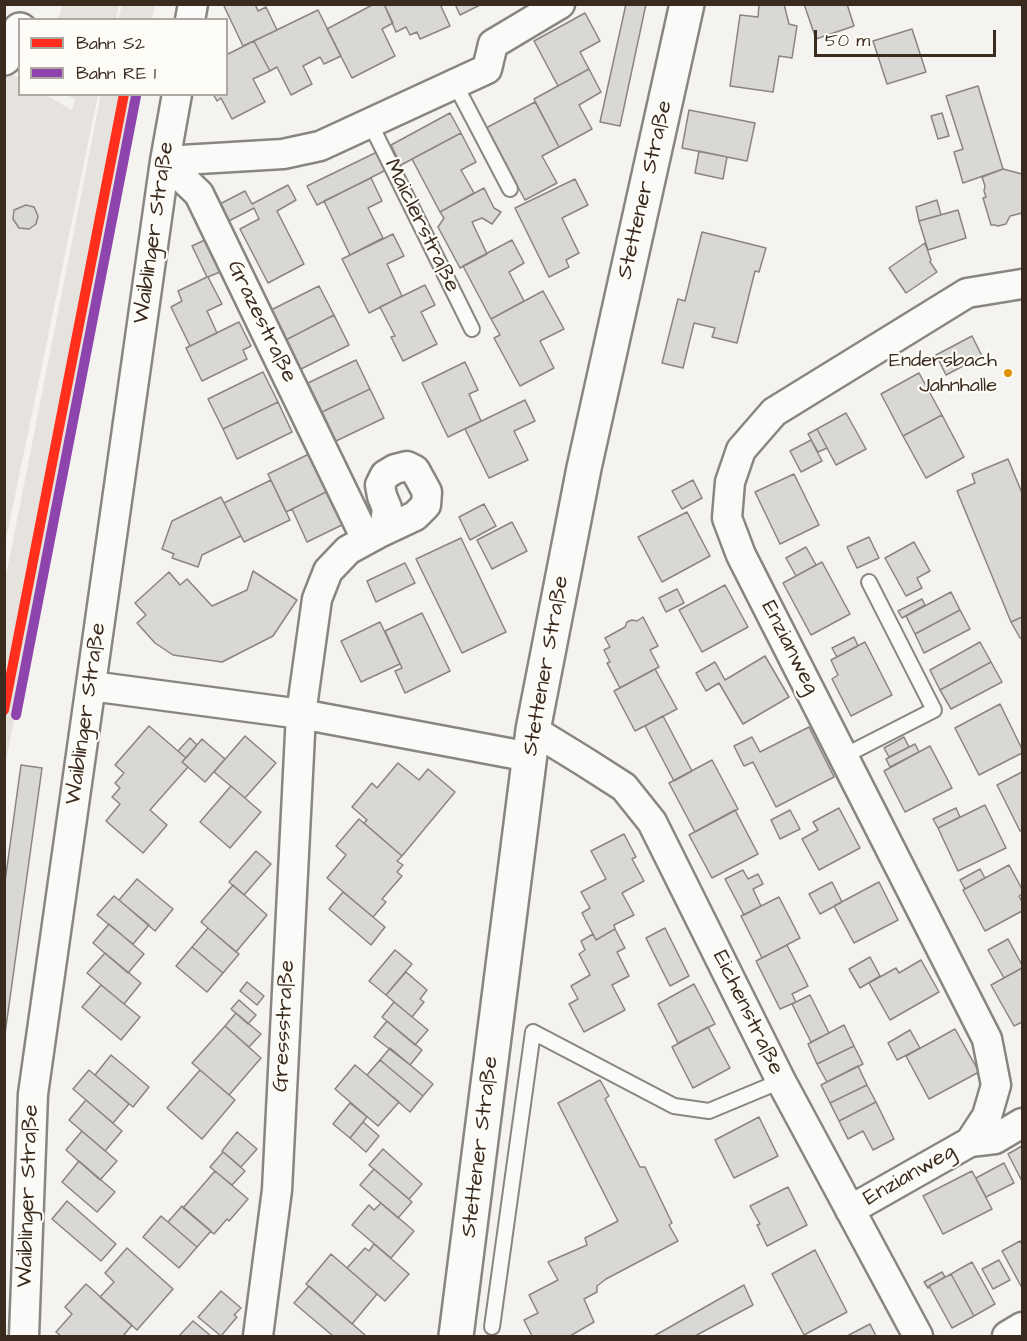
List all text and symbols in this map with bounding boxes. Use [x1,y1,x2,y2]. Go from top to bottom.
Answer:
legend [18,18,228,96]
scale bar [817,18,998,56]
text: 50 m [825,28,870,53]
text: Bahn S2 [76,31,145,56]
text: Bahn RE 1 [76,61,156,86]
street label: Stettener Straße [613,98,679,282]
street label: Waiblinger Straße [129,140,181,326]
street label: Maiclerstraße [377,155,465,297]
street label: Grazestraße [220,257,302,387]
place label: Endersbach Jahnhalle [889,350,997,397]
marker: Endersbach Jahnhalle [1002,367,1014,379]
street label: Stettener Straße [518,574,576,758]
street label: Enzianweg [754,597,824,699]
street label: Waiblinger Straße [61,621,113,807]
street label: Eichenstraße [706,947,788,1079]
street label: Gressstraße [268,959,302,1093]
street label: Stettener Straße [457,1055,505,1239]
street label: Waiblinger Straße [13,1104,45,1288]
street label: Enzianweg [859,1139,961,1213]

